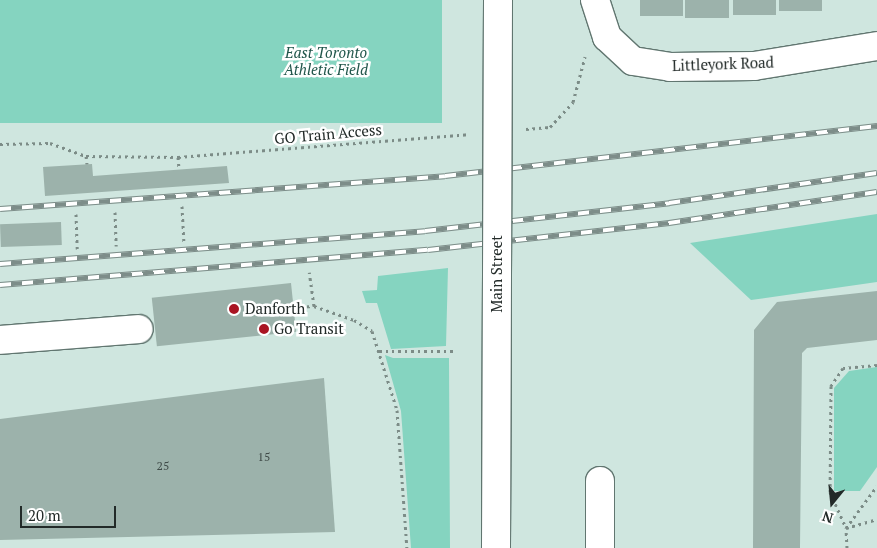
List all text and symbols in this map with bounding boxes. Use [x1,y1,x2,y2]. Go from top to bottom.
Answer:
park label: East Toronto Athletic Field [284,43,368,78]
street label: Littleyork Road [672,53,774,75]
street label: GO Train Access [273,120,383,148]
street label: Main Street [488,235,506,313]
place label: Danforth [245,300,305,318]
marker: Danforth [227,302,241,316]
place label: Go Transit [274,320,344,338]
marker: Go Transit [258,323,270,335]
house number: 15 [258,450,270,464]
house number: 25 [157,459,169,473]
north arrow [807,478,857,528]
scale bar [22,496,119,528]
text: 20 m [28,505,61,525]
text: N [820,507,835,528]

